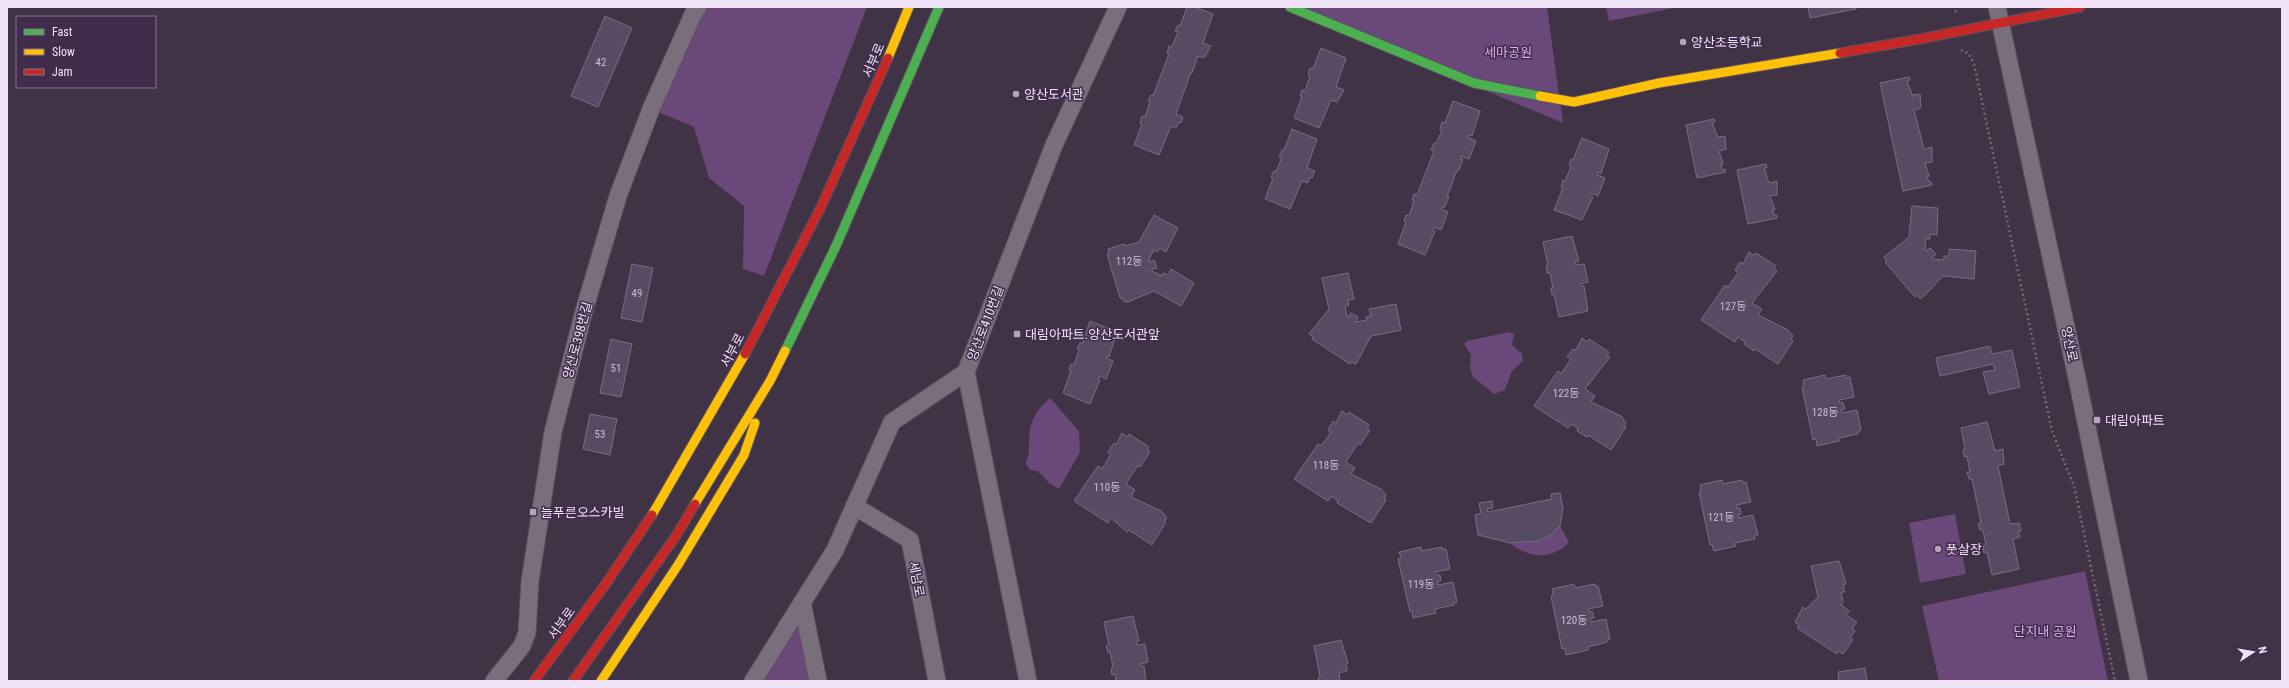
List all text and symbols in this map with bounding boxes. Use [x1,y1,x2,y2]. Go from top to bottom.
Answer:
legend [16,16,156,88]
text: Fast [52,25,73,39]
place label: 양산초등학교 [1691,35,1763,50]
marker: 양산초등학교 [1678,37,1688,47]
street label: 서부로 [860,41,887,80]
text: Slow [52,45,75,59]
park label: 세마공원 [1484,45,1532,60]
house number: 42 [596,56,606,69]
text: Jam [52,65,73,79]
place label: 양산도서관 [1024,87,1084,102]
marker: 양산도서관 [1011,89,1021,99]
house number: 112동 [1116,255,1142,268]
street label: 양산로410번길 [964,284,1007,363]
house number: 49 [632,287,642,300]
street label: 양산로398번길 [560,300,595,380]
house number: 127동 [1720,300,1746,313]
street label: 양산로 [2058,325,2081,363]
place label: 대림아파트.양산도서관앞 [1025,327,1160,342]
marker: 대림아파트.양산도서관앞 [1012,329,1022,339]
street label: 서부로 [717,331,748,370]
house number: 51 [611,362,621,375]
house number: 122동 [1553,387,1579,400]
house number: 128동 [1812,406,1838,419]
place label: 대림아파트 [2105,413,2165,428]
marker: 대림아파트 [2092,415,2102,425]
house number: 53 [595,428,605,441]
house number: 118동 [1313,459,1339,472]
house number: 110동 [1094,481,1120,494]
place label: 늘푸른오스카빌 [541,505,625,520]
marker: 늘푸른오스카빌 [528,507,538,517]
house number: 121동 [1708,511,1734,524]
place label: 풋살장 [1946,542,1982,557]
marker: 풋살장 [1933,544,1943,554]
street label: 세남로 [906,560,927,598]
house number: 119동 [1408,578,1434,591]
street label: 서부로 [545,604,578,642]
house number: 120동 [1561,614,1587,627]
park label: 단지내 공원 [2014,624,2076,639]
north arrow [2233,632,2273,672]
text: N [2255,645,2269,655]

